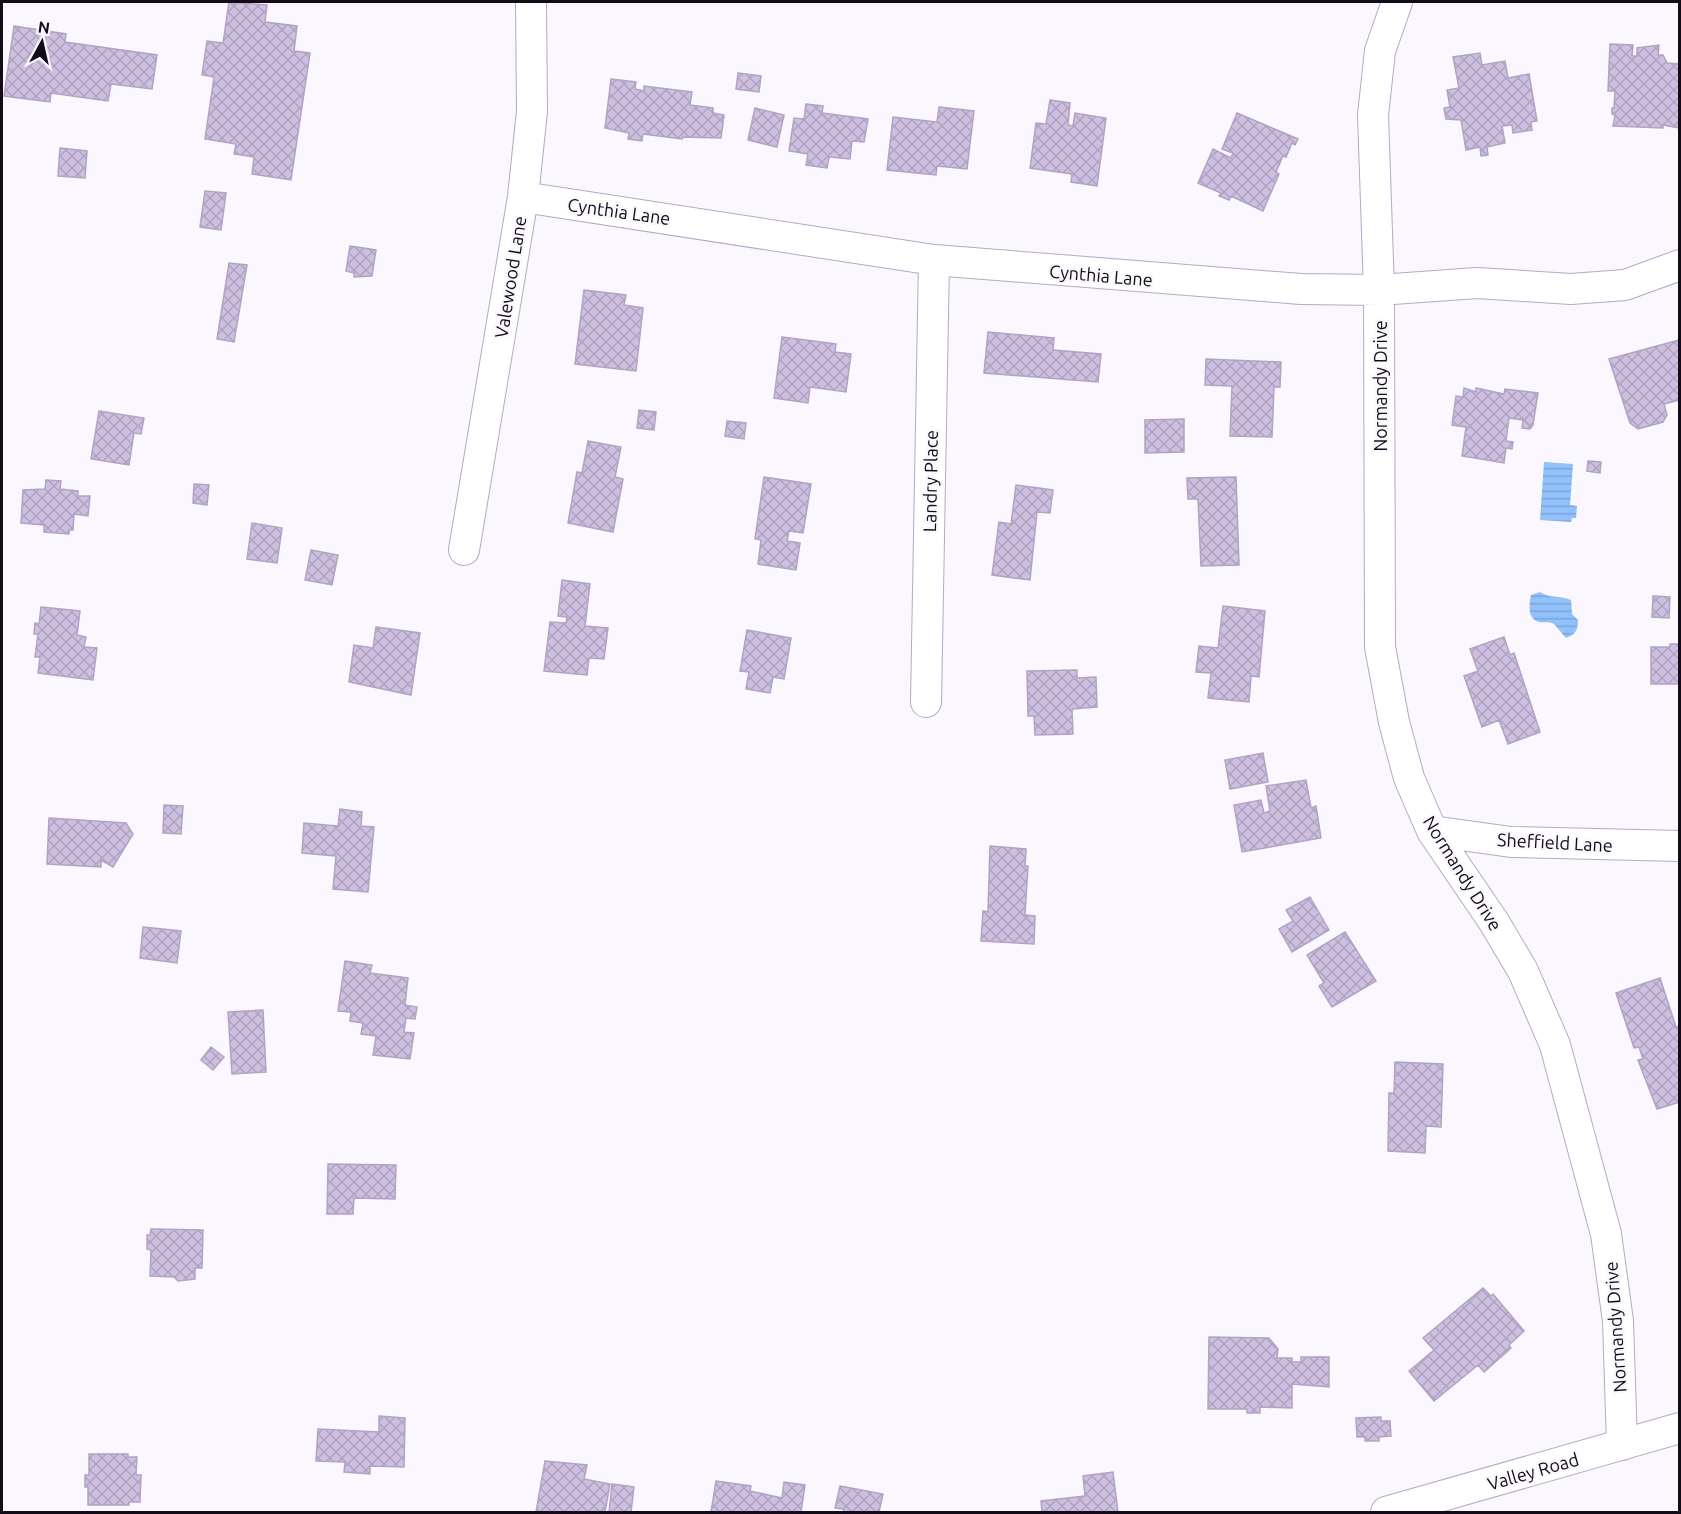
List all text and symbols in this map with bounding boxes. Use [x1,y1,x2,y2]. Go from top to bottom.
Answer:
north arrow [12,12,72,72]
text: N [37,17,51,37]
street label: Cynthia Lane [566,194,672,228]
street label: Valewood Lane [490,215,530,339]
street label: Cynthia Lane [1048,261,1154,289]
street label: Normandy Drive [1370,320,1390,452]
street label: Landry Place [919,430,941,532]
street label: Normandy Drive [1420,812,1506,934]
street label: Sheffield Lane [1497,829,1613,855]
street label: Normandy Drive [1600,1261,1630,1393]
street label: Valley Road [1485,1448,1581,1494]

